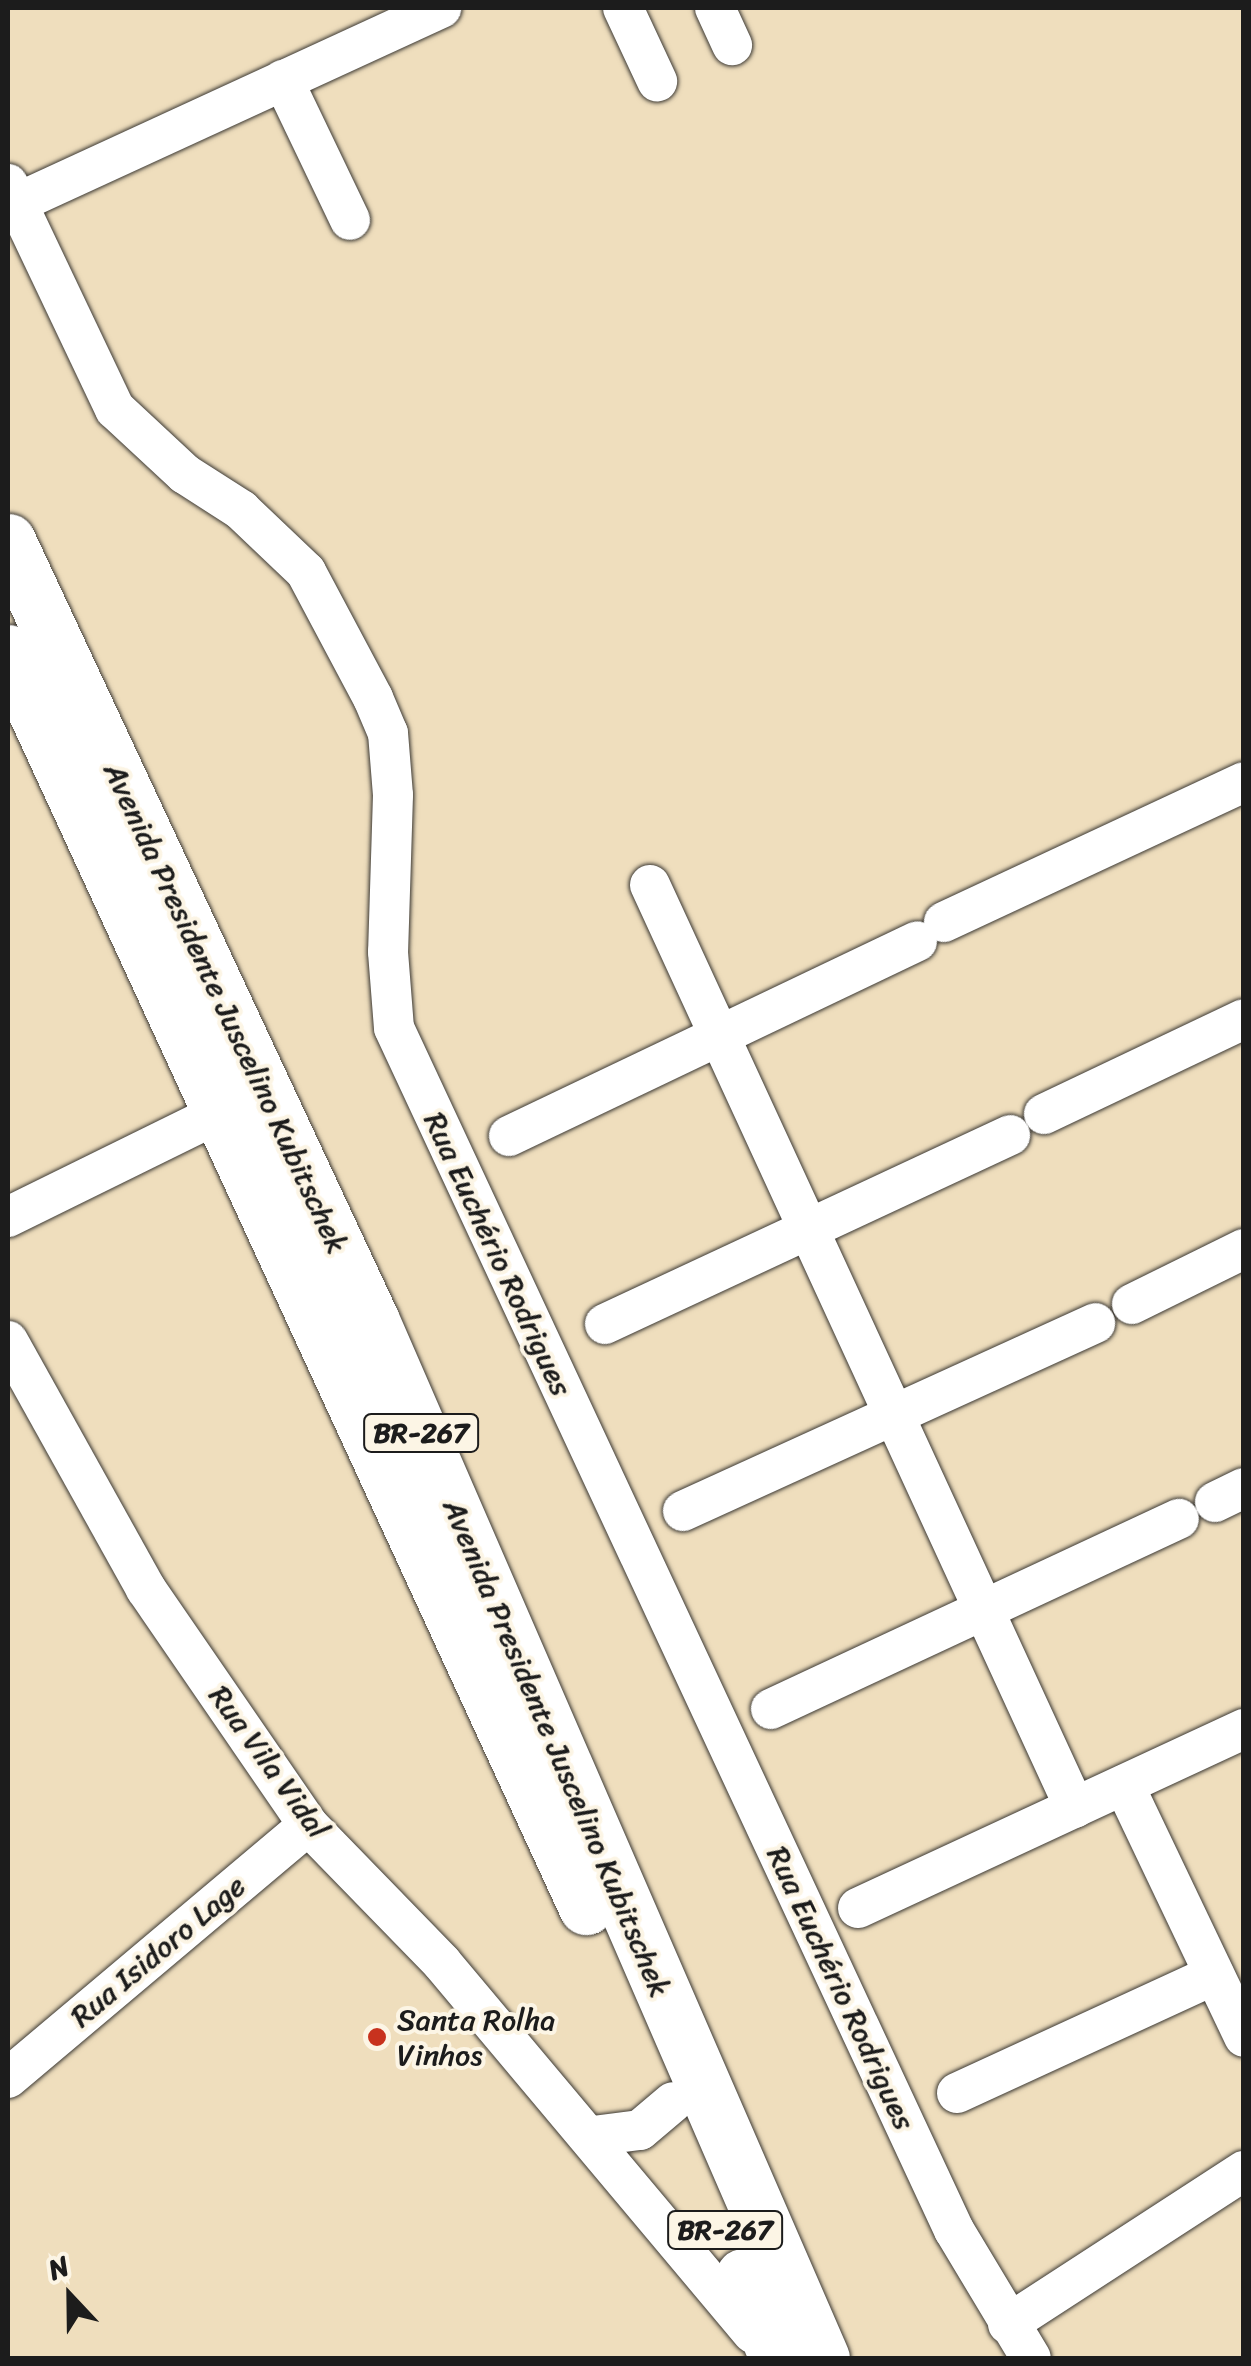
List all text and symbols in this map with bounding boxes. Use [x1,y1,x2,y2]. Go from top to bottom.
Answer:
street label: Avenida Presidente Juscelino Kubitschek [96,756,356,1260]
street label: Rua Euchério Rodrigues [416,1106,580,1402]
road number: BR-267 [361,1410,481,1456]
street label: Avenida Presidente Juscelino Kubitschek [435,1493,679,2003]
street label: Rua Vila Vidal [201,1679,337,1845]
street label: Rua Euchério Rodrigues [759,1840,923,2136]
street label: Rua Isidoro Lage [63,1868,253,2034]
place label: Santa Rolha Vinhos [397,2002,556,2072]
marker: Santa Rolha Vinhos [366,2026,388,2048]
road number: BR-267 [665,2207,785,2253]
text: N [40,2241,77,2294]
north arrow [20,2246,120,2346]

